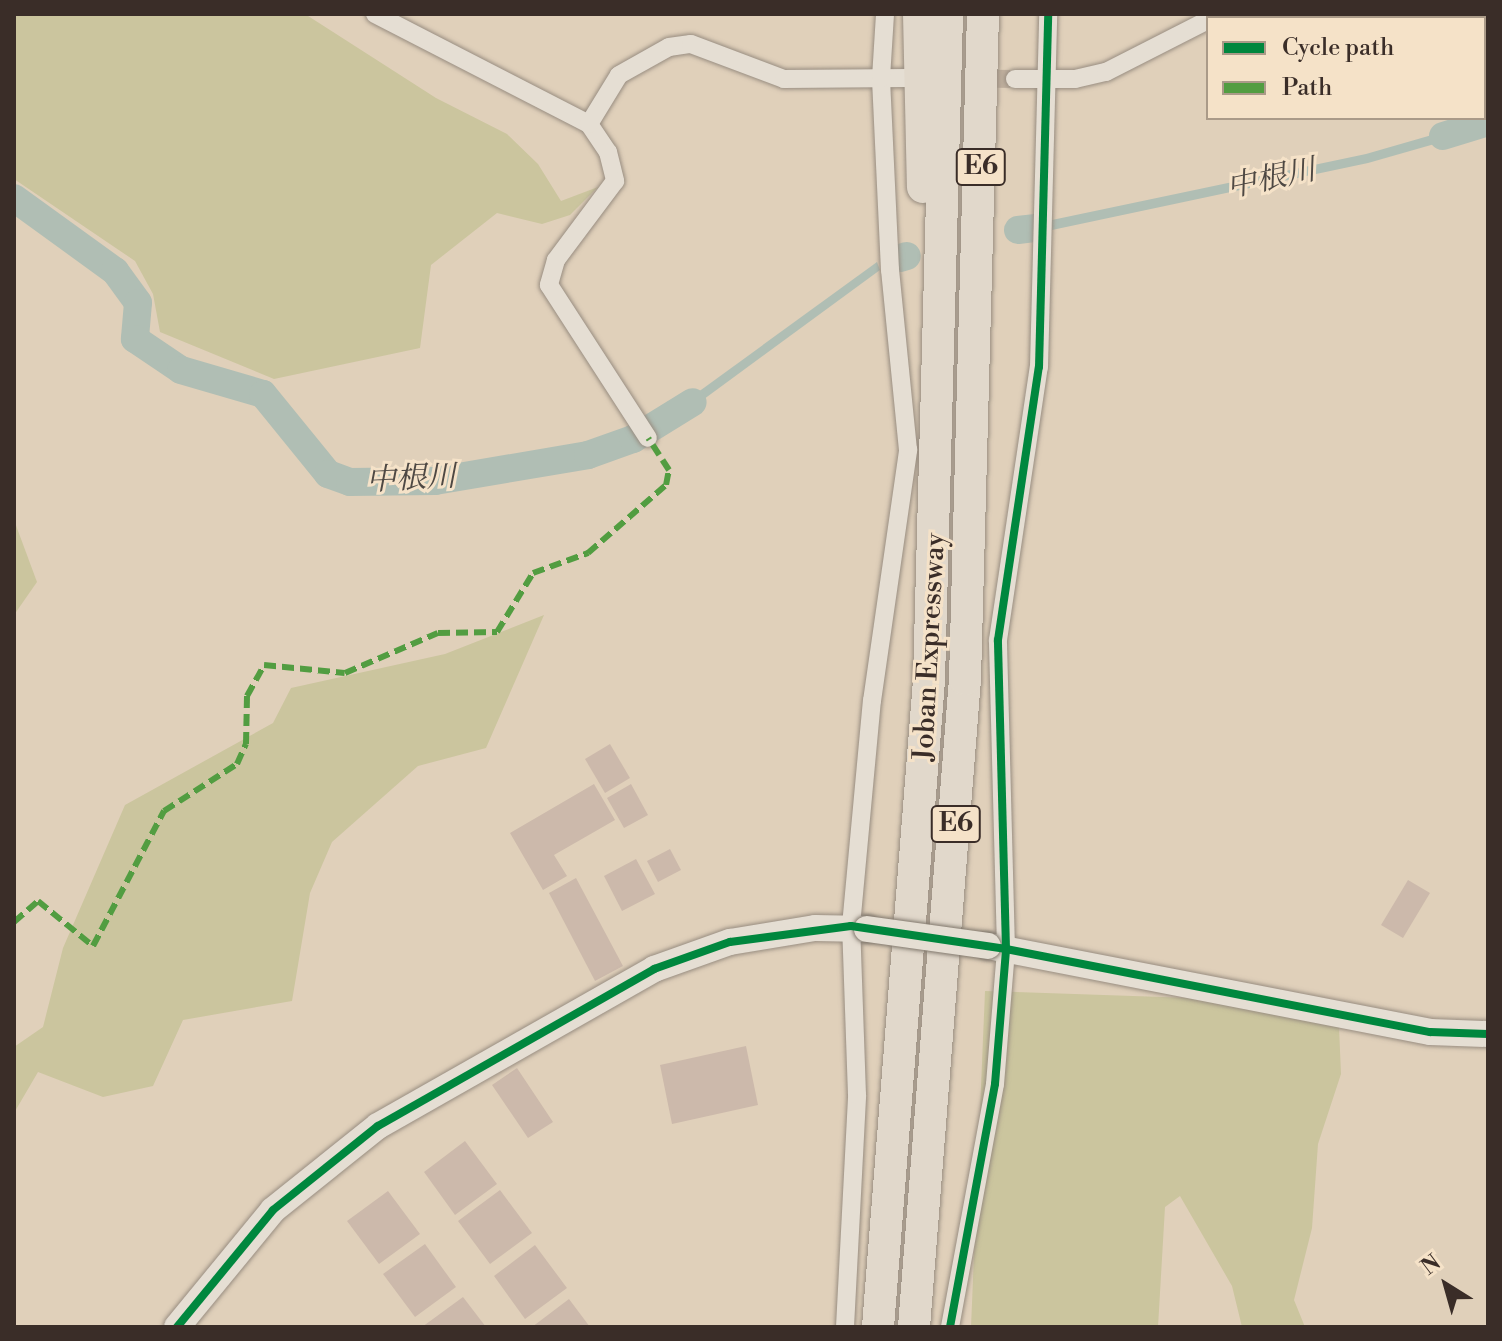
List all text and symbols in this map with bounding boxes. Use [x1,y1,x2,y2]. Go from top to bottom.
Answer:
legend [1206,16,1486,120]
text: Cycle path [1282,33,1394,63]
text: Path [1282,73,1332,103]
road number: E6 [955,145,1007,189]
water label: 中根川 [1223,152,1319,206]
water label: 中根川 [365,459,457,499]
street label: Joban Expressway [907,532,953,762]
road number: E6 [930,802,982,846]
north arrow [1406,1245,1486,1325]
text: N [1416,1249,1446,1281]

